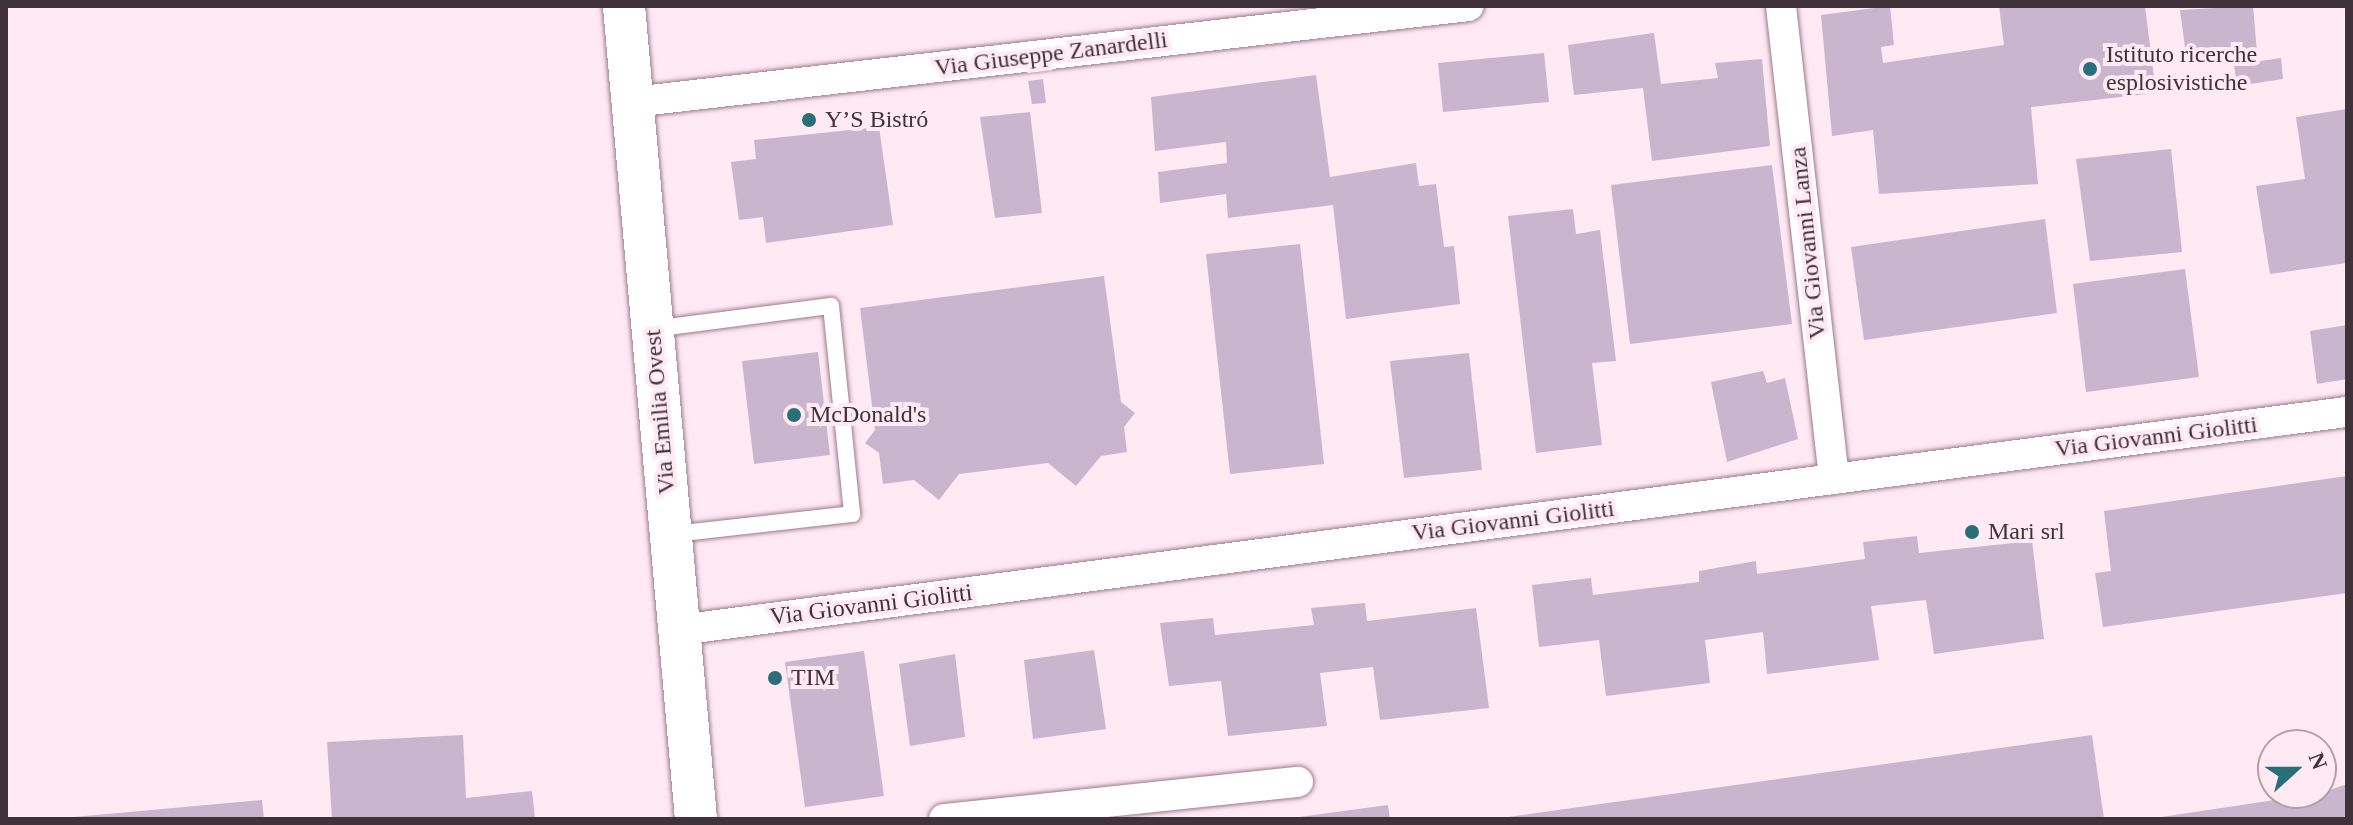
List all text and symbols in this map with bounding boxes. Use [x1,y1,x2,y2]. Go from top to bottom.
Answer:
street label: Via Giuseppe Zanardelli [933,25,1169,83]
place label: Istituto ricerche esplosivistiche [2106,41,2257,97]
marker: Istituto ricerche esplosivistiche [2081,60,2099,78]
place label: Y’S Bistró [825,106,928,134]
marker: Y’S Bistró [800,111,818,129]
street label: Via Giovanni Lanza [1784,145,1832,341]
street label: Via Emilia Ovest [638,328,682,496]
place label: McDonald's [810,401,926,429]
marker: McDonald's [785,406,803,424]
street label: Via Giovanni Giolitti [2053,410,2259,464]
street label: Via Giovanni Giolitti [1410,494,1616,548]
place label: Mari srl [1988,518,2065,546]
marker: Mari srl [1963,523,1981,541]
street label: Via Giovanni Giolitti [768,578,974,632]
place label: TIM [791,664,835,692]
marker: TIM [766,669,784,687]
north arrow [2257,729,2337,809]
text: N [2303,749,2333,773]

